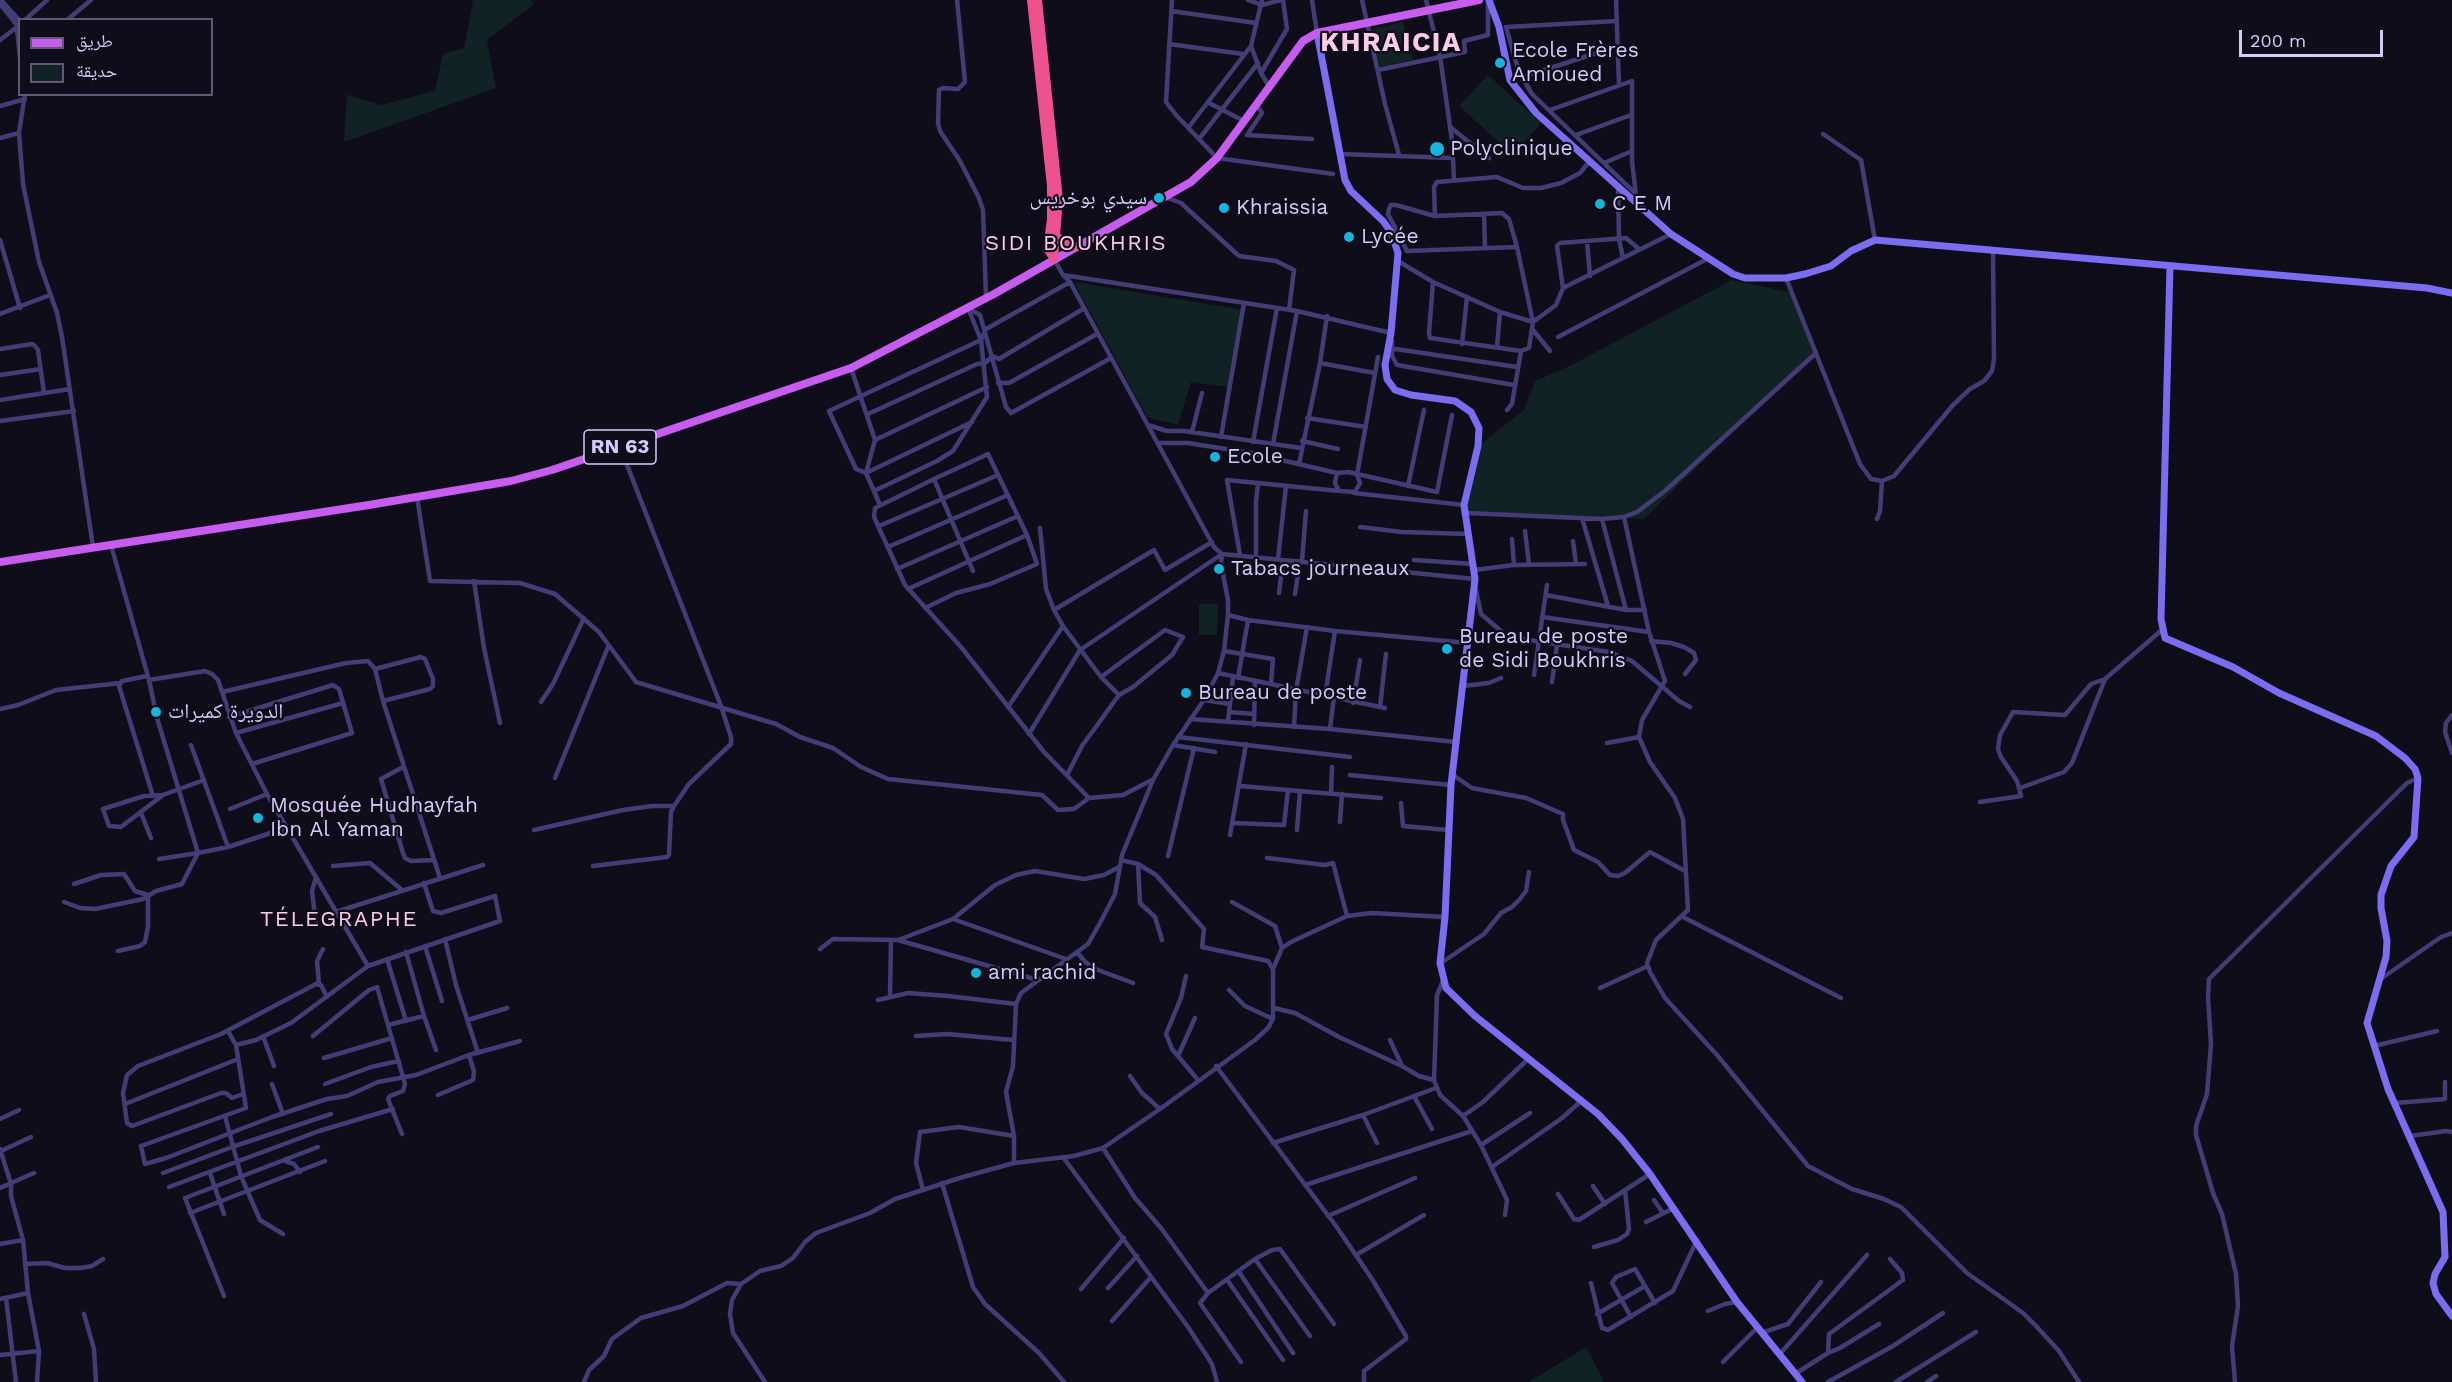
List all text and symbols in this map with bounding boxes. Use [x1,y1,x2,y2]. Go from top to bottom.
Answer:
legend [18,18,213,96]
scale bar [2242,18,2386,56]
district label: KHRAICIA [1320,27,1462,59]
text: طريق [76,30,113,51]
text: 200 m [2250,30,2306,51]
place label: Ecole Frères Amioued [1512,38,1639,88]
marker: Ecole Frères Amioued [1493,56,1507,70]
text: حديقة [76,60,117,81]
place label: Polyclinique [1450,136,1573,162]
marker: Polyclinique [1428,140,1446,158]
place label: سيدي بوخريس [1030,185,1147,211]
marker: سيدي بوخريس [1152,191,1166,205]
place label: C E M [1612,191,1672,217]
place label: Khraissia [1236,195,1328,221]
marker: C E M [1593,197,1607,211]
marker: Khraissia [1217,201,1231,215]
place label: Lycée [1361,224,1418,250]
marker: Lycée [1342,230,1356,244]
district label: SIDI BOUKHRIS [985,231,1167,257]
road number: RN 63 [584,430,656,464]
place label: Ecole [1227,444,1283,470]
marker: Ecole [1208,450,1222,464]
place label: Tabacs journeaux [1231,556,1409,582]
marker: Tabacs journeaux [1212,562,1226,576]
place label: Bureau de poste de Sidi Boukhris [1459,624,1628,674]
marker: Bureau de poste de Sidi Boukhris [1440,642,1454,656]
place label: Bureau de poste [1198,680,1367,706]
marker: Bureau de poste [1179,686,1193,700]
place label: الدويرة كميرات [168,699,283,725]
marker: الدويرة كميرات [149,705,163,719]
place label: Mosquée Hudhayfah Ibn Al Yaman [270,793,478,843]
marker: Mosquée Hudhayfah Ibn Al Yaman [251,811,265,825]
district label: TÉLEGRAPHE [260,907,418,933]
place label: ami rachid [988,960,1096,986]
marker: ami rachid [969,966,983,980]

